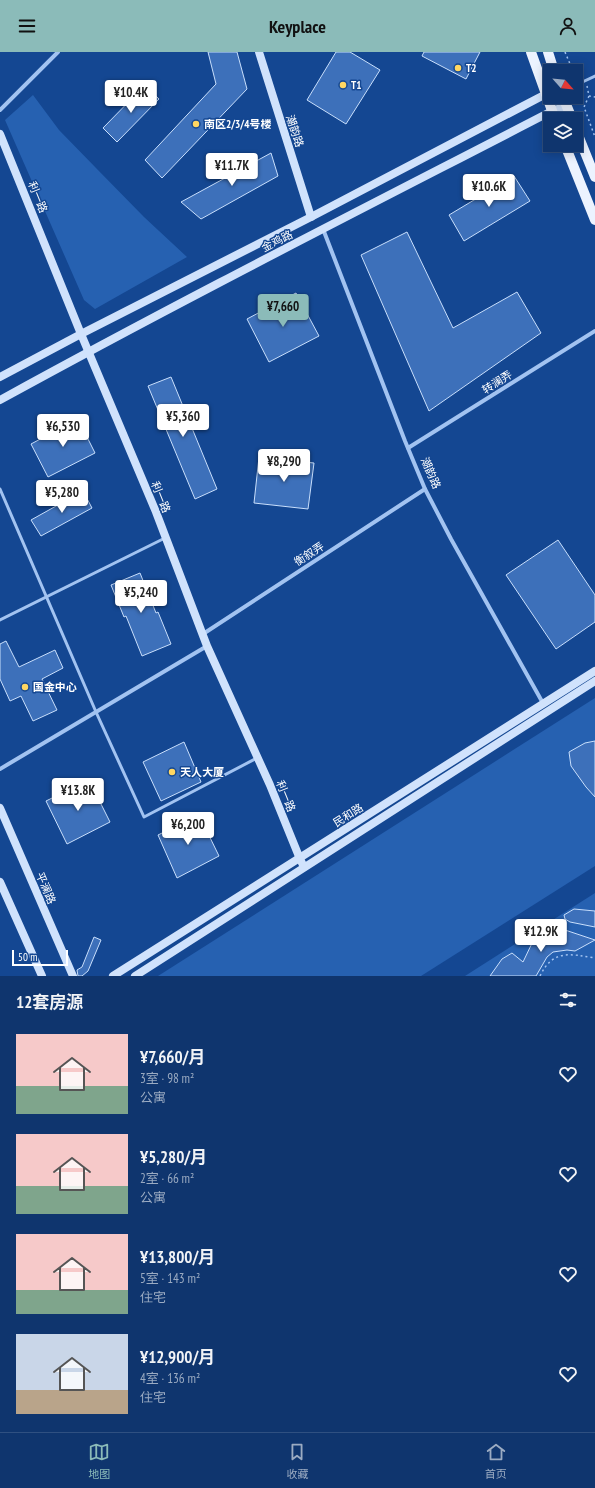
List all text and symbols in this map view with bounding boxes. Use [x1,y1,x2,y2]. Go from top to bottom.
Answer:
icon: menu [16,15,38,37]
text: Keyplace [269,15,326,38]
icon: person [557,15,579,37]
place label: T2 [466,61,476,75]
marker: T2 [453,63,463,73]
north arrow [543,64,583,104]
map controls [543,64,583,152]
place label: T1 [351,78,361,92]
pin: ¥10.4K [98,80,164,114]
marker: T1 [338,80,348,90]
text: ¥10.4K [114,84,148,101]
button: layers [543,112,583,152]
street label: 潮韵路 [283,113,307,149]
place label: 南区2/3/4号楼 [204,117,271,131]
marker: 南区2/3/4号楼 [191,119,201,129]
pin: ¥11.7K [199,153,265,187]
text: ¥11.7K [215,157,249,174]
pin: ¥10.6K [456,174,522,208]
text: ¥10.6K [472,178,506,195]
street label: 利一路 [25,179,51,215]
street label: 金鸡路 [259,227,295,255]
pin: ¥7,660 [250,294,316,328]
text: ¥7,660 [267,298,299,315]
street label: 转澜弄 [479,367,515,397]
pin: ¥5,360 [150,404,216,438]
text: ¥5,360 [166,408,200,425]
pin: ¥6,530 [30,414,96,448]
text: ¥6,530 [46,418,80,435]
pin: ¥8,290 [251,449,317,483]
text: ¥8,290 [267,453,301,470]
street label: 潮韵路 [418,455,444,491]
street label: 利一路 [148,479,174,515]
pin: ¥5,280 [29,480,95,514]
text: ¥5,280 [45,484,79,501]
street label: 衡叙弄 [291,539,327,569]
pin: ¥5,240 [108,580,174,614]
text: ¥5,240 [124,584,158,601]
place label: 国金中心 [33,680,77,694]
marker: 国金中心 [20,682,30,692]
place label: 天人大厦 [180,765,224,779]
marker: 天人大厦 [167,767,177,777]
pin: ¥13.8K [45,778,111,812]
street label: 利一路 [273,778,299,814]
text: ¥13.8K [61,782,95,799]
street label: 民和路 [330,800,366,830]
pin: ¥6,200 [155,812,221,846]
text: ¥6,200 [171,816,205,833]
street label: 平澜路 [33,870,59,906]
pin: ¥12.9K [508,919,574,953]
text: ¥12.9K [524,923,558,940]
scale bar [12,948,68,967]
text: 50 m [18,950,37,964]
icon: filters [557,989,579,1011]
text: 12套房源 [16,991,83,1013]
text: ¥7,660/月 [140,1046,206,1068]
icon: home [48,1050,96,1098]
icon: heart [557,1063,579,1085]
text: 3室 · 98 m² [140,1070,194,1087]
text: 公寓 [140,1089,166,1106]
text: ¥5,280/月 [140,1146,207,1168]
icon: home [48,1150,96,1198]
icon: heart [557,1163,579,1185]
text: 2室 · 66 m² [140,1170,194,1187]
text: 公寓 [140,1189,166,1206]
text: ¥13,800/月 [140,1246,215,1268]
icon: home [48,1250,96,1298]
icon: heart [557,1263,579,1285]
text: 5室 · 143 m² [140,1270,200,1287]
text: 住宅 [140,1289,166,1306]
text: ¥12,900/月 [140,1346,215,1368]
icon: home [48,1350,96,1398]
icon: heart [557,1363,579,1385]
text: 4室 · 136 m² [140,1370,200,1387]
text: 住宅 [140,1389,166,1406]
tab: 地图 [88,1441,110,1481]
tab: 收藏 [286,1441,308,1481]
tab: 首页 [485,1441,507,1481]

